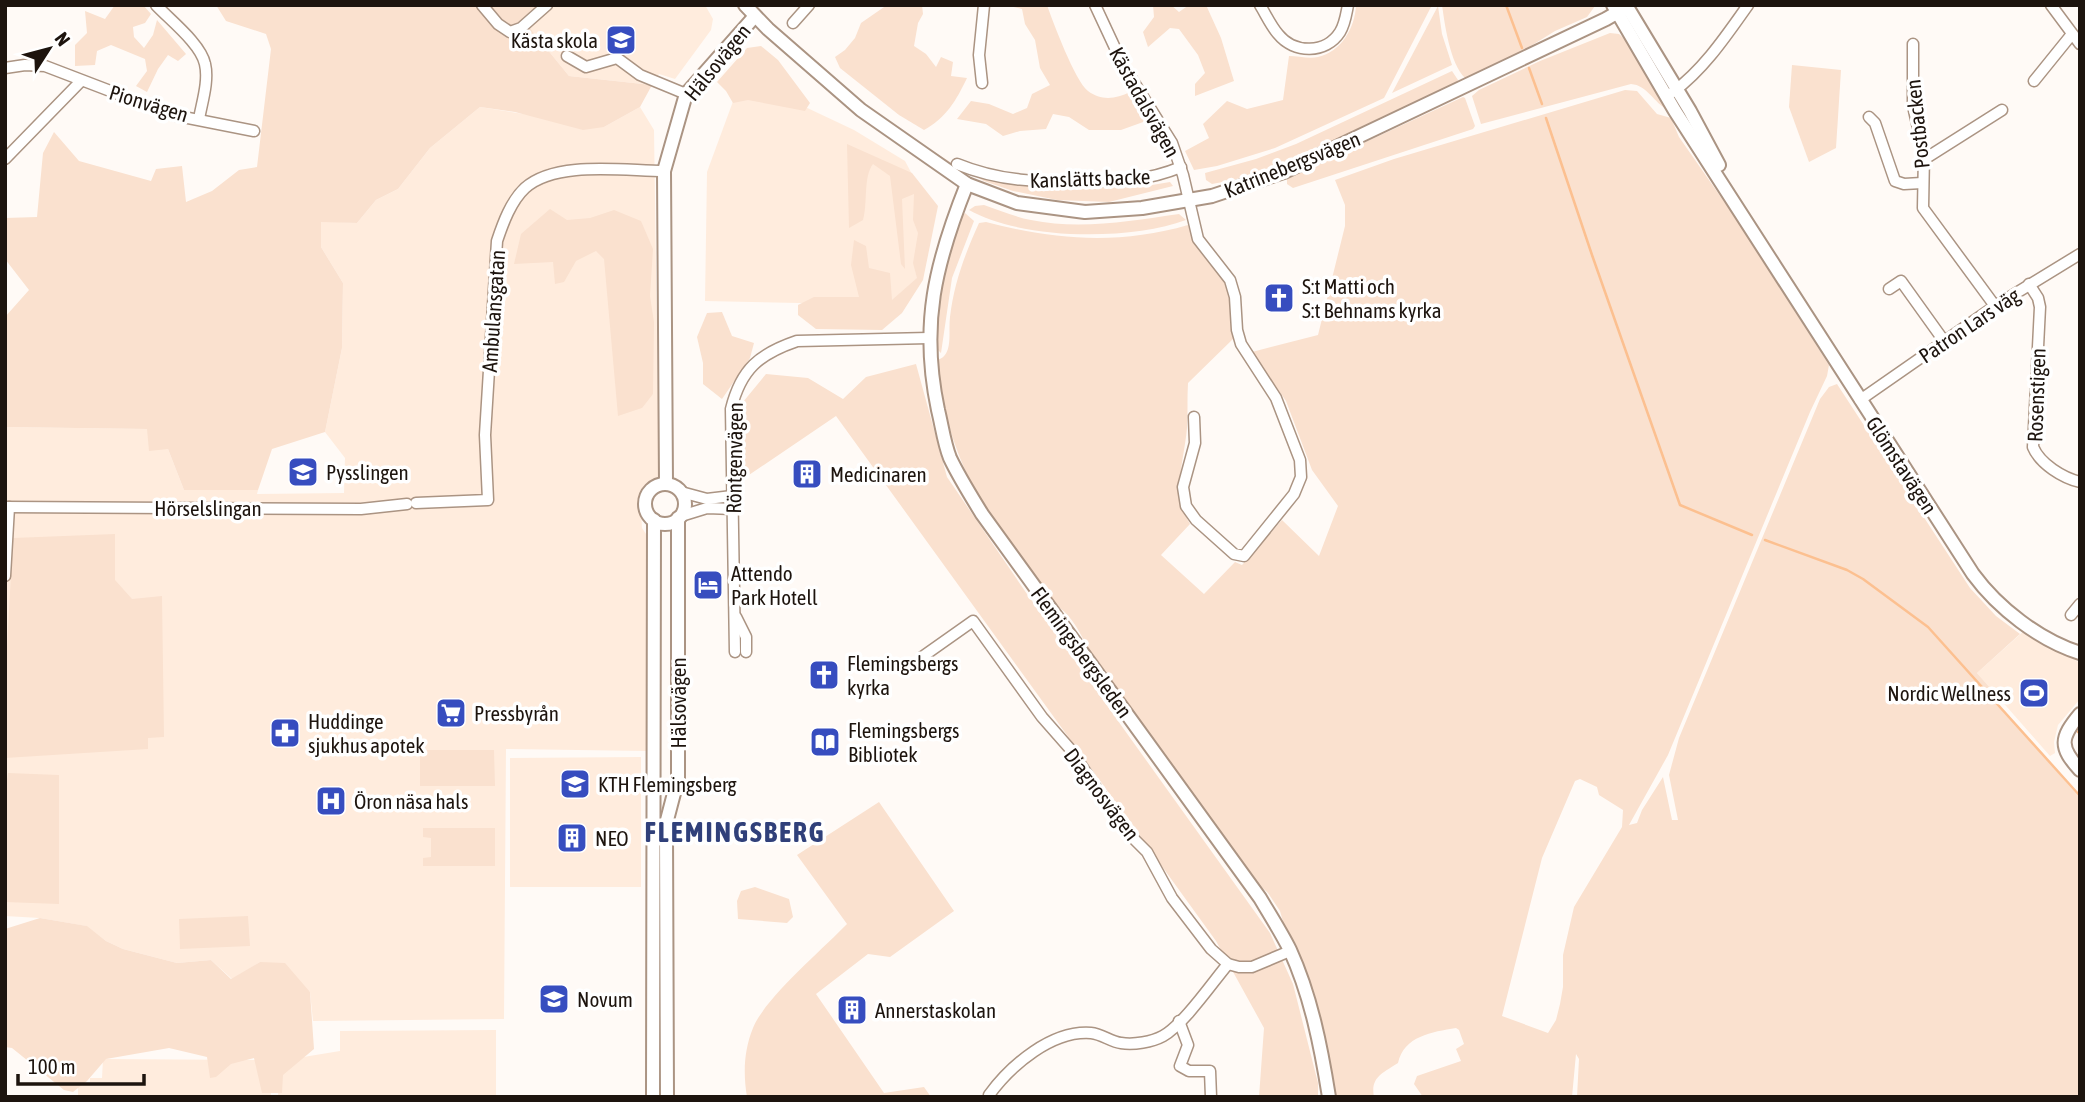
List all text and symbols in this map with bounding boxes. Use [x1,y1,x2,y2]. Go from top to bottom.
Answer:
north arrow [14,14,84,84]
street label: Hälsovägen [679,19,755,105]
school or university icon: Kästa skola [604,23,638,57]
text: N [51,28,75,50]
place label: Kästa skola [511,28,598,52]
street label: Kästadalsvägen [1105,43,1185,161]
street label: Postbacken [1900,78,1934,170]
street label: Pionvägen [107,80,191,126]
street label: Katrinebergsvägen [1221,126,1363,202]
street label: Kanslätts backe [1029,164,1151,192]
street label: Ambulansgatan [477,249,509,373]
place label: S:t Matti och S:t Behnams kyrka [1302,274,1442,322]
church icon: S:t Matti och S:t Behnams kyrka [1262,281,1296,315]
street label: Patron Lars väg [1914,282,2024,368]
street label: Rosenstigen [2022,348,2050,442]
street label: Röntgenvägen [721,402,747,514]
street label: Glömstavägen [1862,412,1942,518]
school or university icon: Pysslingen [286,455,320,489]
building icon: Medicinaren [790,457,824,491]
place label: Pysslingen [326,460,409,484]
place label: Medicinaren [830,462,927,486]
street label: Hörselslingan [154,496,262,520]
place label: Attendo Park Hotell [731,561,818,609]
hotel icon: Attendo Park Hotell [691,568,725,602]
street label: Flemingsbergsleden [1026,582,1138,722]
place label: Flemingsbergs kyrka [847,651,958,699]
street label: Hälsovägen [666,657,690,749]
church icon: Flemingsbergs kyrka [807,658,841,692]
sports icon: Nordic Wellness [2017,676,2051,710]
place label: Nordic Wellness [1887,681,2011,705]
supermarket icon: Pressbyrån [434,696,468,730]
place label: Pressbyrån [474,701,559,725]
place label: Huddinge sjukhus apotek [308,709,424,757]
pharmacy icon: Huddinge sjukhus apotek [268,716,302,750]
place label: Flemingsbergs Bibliotek [848,718,959,766]
library icon: Flemingsbergs Bibliotek [808,725,842,759]
street label: Diagnosvägen [1059,743,1145,845]
school or university icon: KTH Flemingsberg [558,767,592,801]
place label: KTH Flemingsberg [598,772,737,796]
hospital icon: Öron näsa hals [314,784,348,818]
place label: Öron näsa hals [354,789,468,813]
district label: FLEMINGSBERG [645,816,825,848]
building icon: NEO [555,821,589,855]
place label: NEO [595,826,629,850]
school or university icon: Novum [537,982,571,1016]
place label: Novum [577,987,633,1011]
building icon: Annerstaskolan [835,993,869,1027]
place label: Annerstaskolan [875,998,996,1022]
scale bar [18,1042,144,1086]
text: 100 m [28,1054,76,1078]

